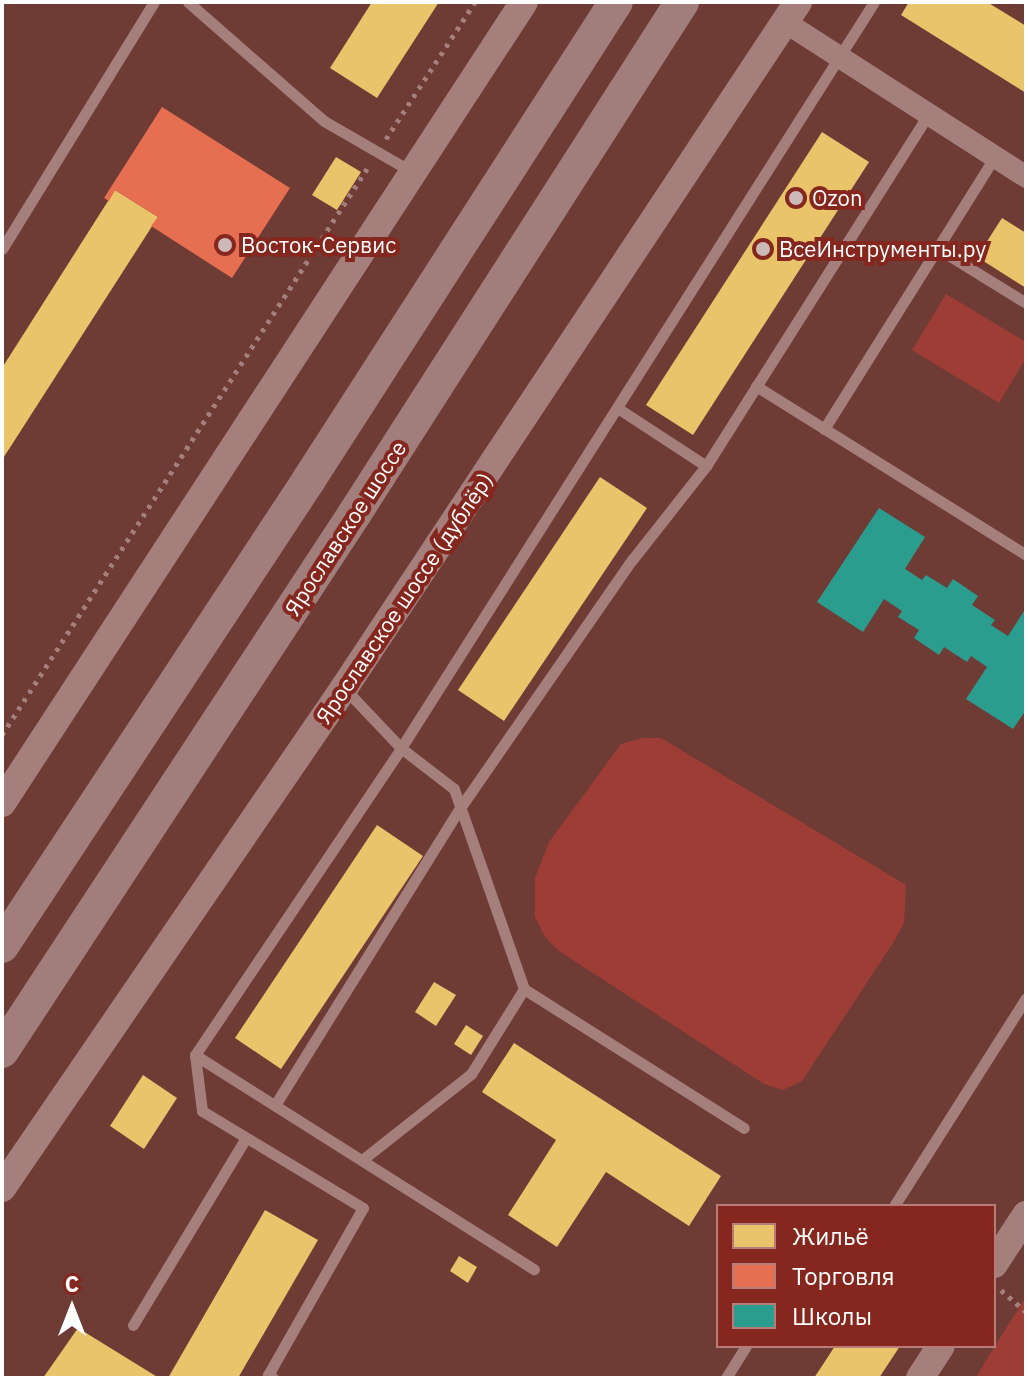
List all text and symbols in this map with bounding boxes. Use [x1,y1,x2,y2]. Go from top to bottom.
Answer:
place label: Ozon [812,185,862,211]
marker: Ozon [787,189,805,207]
place label: Восток-Сервис [241,232,396,258]
marker: Восток-Сервис [216,236,234,254]
place label: ВсеИнструменты.ру [779,236,986,262]
marker: ВсеИнструменты.ру [754,240,772,258]
street label: Ярославское шоссе [279,436,411,620]
street label: Ярославское шоссе (дублёр) [310,467,498,729]
legend [716,1204,996,1348]
text: Жильё [792,1220,869,1252]
text: Торговля [792,1260,895,1292]
north arrow [32,1268,112,1348]
text: С [65,1269,79,1298]
text: Школы [792,1300,872,1332]

